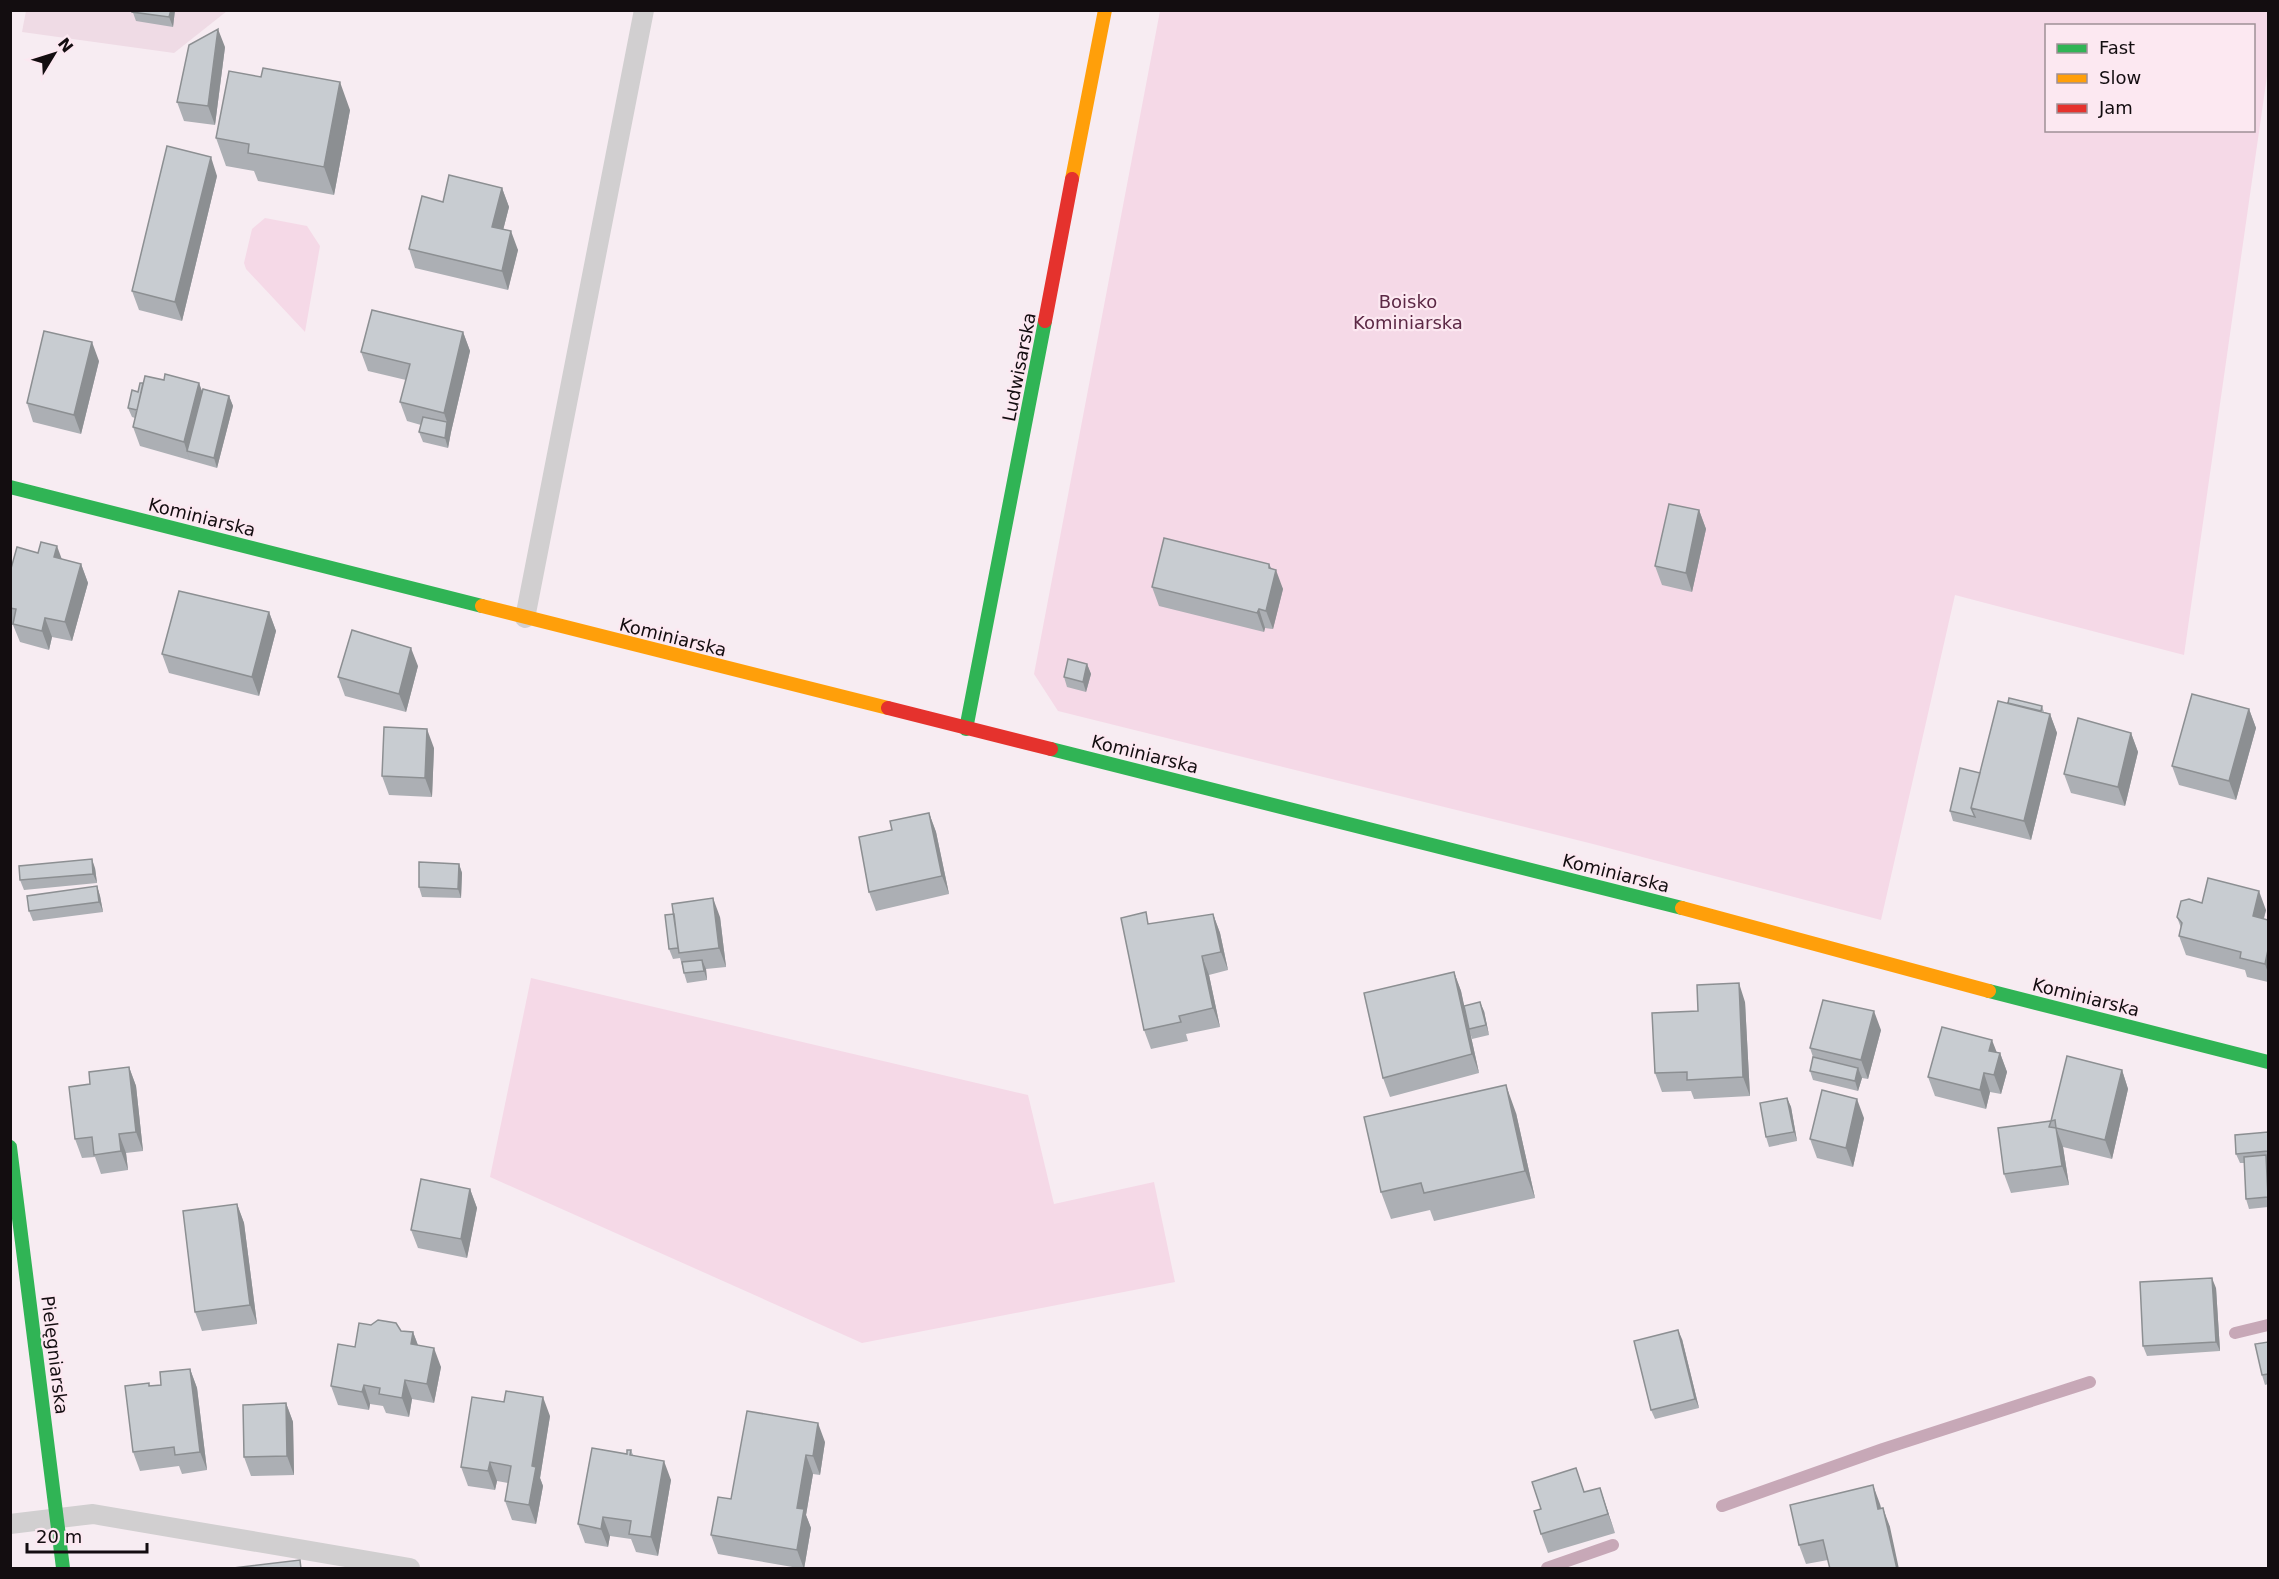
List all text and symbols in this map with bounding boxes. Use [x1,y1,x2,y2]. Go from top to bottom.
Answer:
north arrow [24,24,84,84]
legend [2045,24,2255,132]
text: N [54,34,77,56]
text: Fast [2099,37,2135,58]
text: Slow [2099,67,2141,88]
text: Jam [2098,97,2133,118]
park label: Boisko Kominiarska [1353,291,1463,333]
street label: Ludwisarska [998,311,1040,423]
street label: Kominiarska [146,494,258,540]
street label: Kominiarska [617,614,729,660]
street label: Kominiarska [1089,731,1201,777]
street label: Kominiarska [1560,850,1672,896]
street label: Kominiarska [2030,974,2142,1020]
street label: Pielęgniarska [37,1294,73,1416]
scale bar [27,1516,147,1554]
text: 20 m [36,1526,82,1547]

